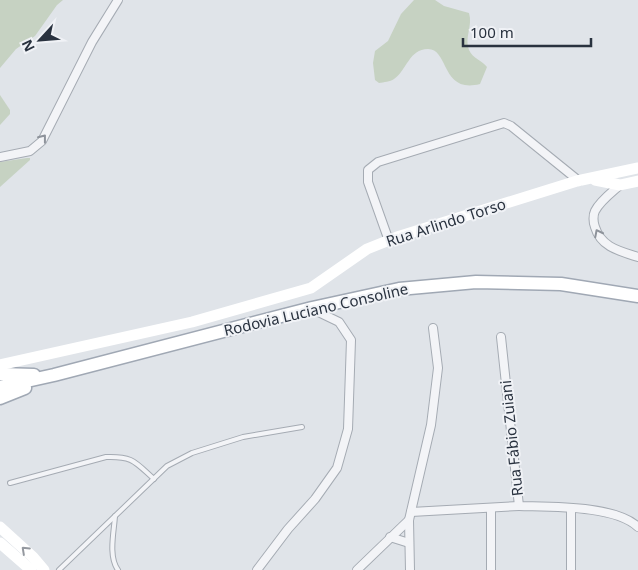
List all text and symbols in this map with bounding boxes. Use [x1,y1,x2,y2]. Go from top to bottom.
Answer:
north arrow [15,15,65,65]
scale bar [463,15,590,47]
text: 100 m [470,22,514,42]
text: N [17,37,39,55]
one-way arrow [37,135,45,144]
street label: Rua Arlindo Torso [383,193,508,251]
one-way arrow [594,229,604,238]
street label: Rodovia Luciano Consoline [222,278,410,340]
street label: Rua Fábio Zuiani [495,379,527,497]
one-way arrow [22,547,31,556]

